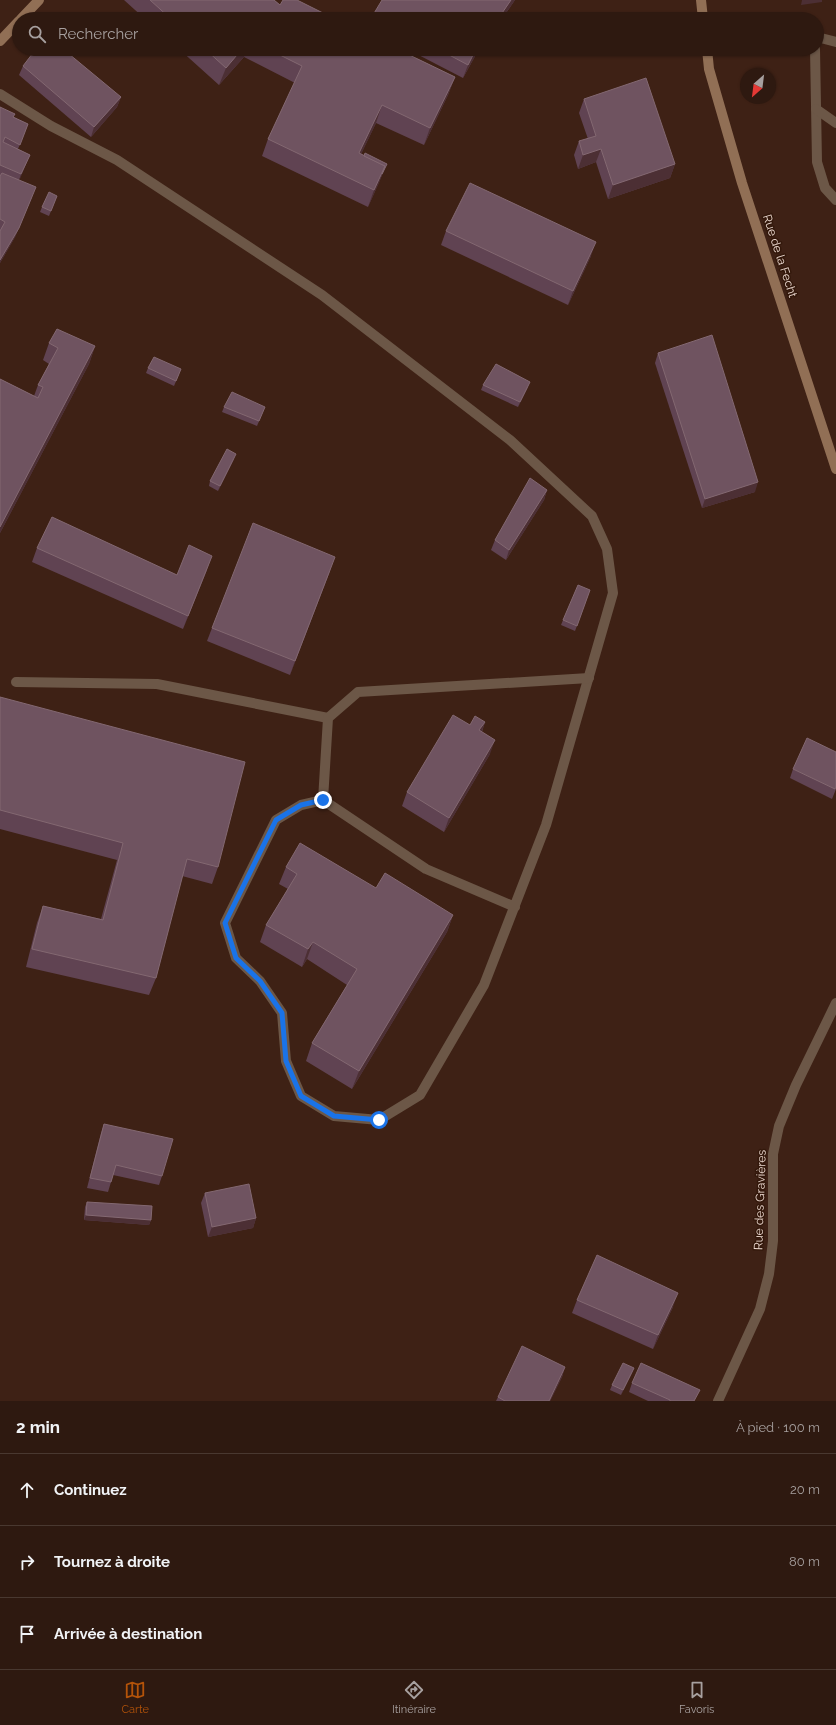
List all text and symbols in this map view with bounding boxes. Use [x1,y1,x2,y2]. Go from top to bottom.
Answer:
search box [12,12,824,56]
icon: search [26,23,48,45]
text: Rechercher [58,25,138,43]
north arrow [740,68,776,104]
street label: Rue de la Fecht [760,213,800,299]
route end [314,791,332,809]
route start [370,1111,388,1129]
street label: Rue des Gravières [751,1149,769,1250]
text: 2 min [16,1417,60,1437]
text: À pied · 100 m [736,1420,820,1435]
icon: ahead [16,1479,38,1501]
text: Continuez [54,1481,127,1499]
text: 20 m [790,1482,820,1497]
icon: right [16,1551,38,1573]
text: Tournez à droite [54,1553,170,1571]
text: 80 m [789,1554,820,1569]
icon: arrive [16,1623,38,1645]
text: Arrivée à destination [54,1625,202,1643]
tab: Carte [122,1679,149,1716]
tab: Itinéraire [392,1679,436,1716]
tab: Favoris [679,1679,714,1716]

